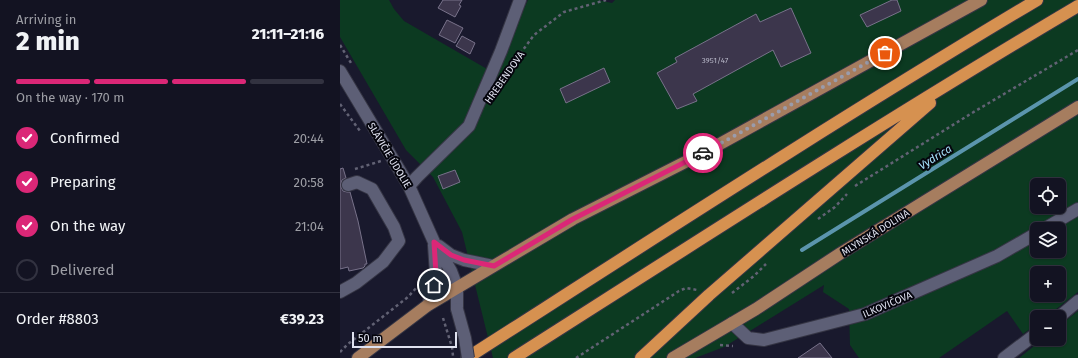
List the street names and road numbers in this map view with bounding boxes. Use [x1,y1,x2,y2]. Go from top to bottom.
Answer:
street label: HREBENDOVA [482,49,527,106]
street label: SLÁVIČIE ÚDOLIE [365,120,415,190]
street label: MLYNSKÁ DOLINA [838,205,912,259]
street label: ILKOVIČOVA [860,287,914,321]

